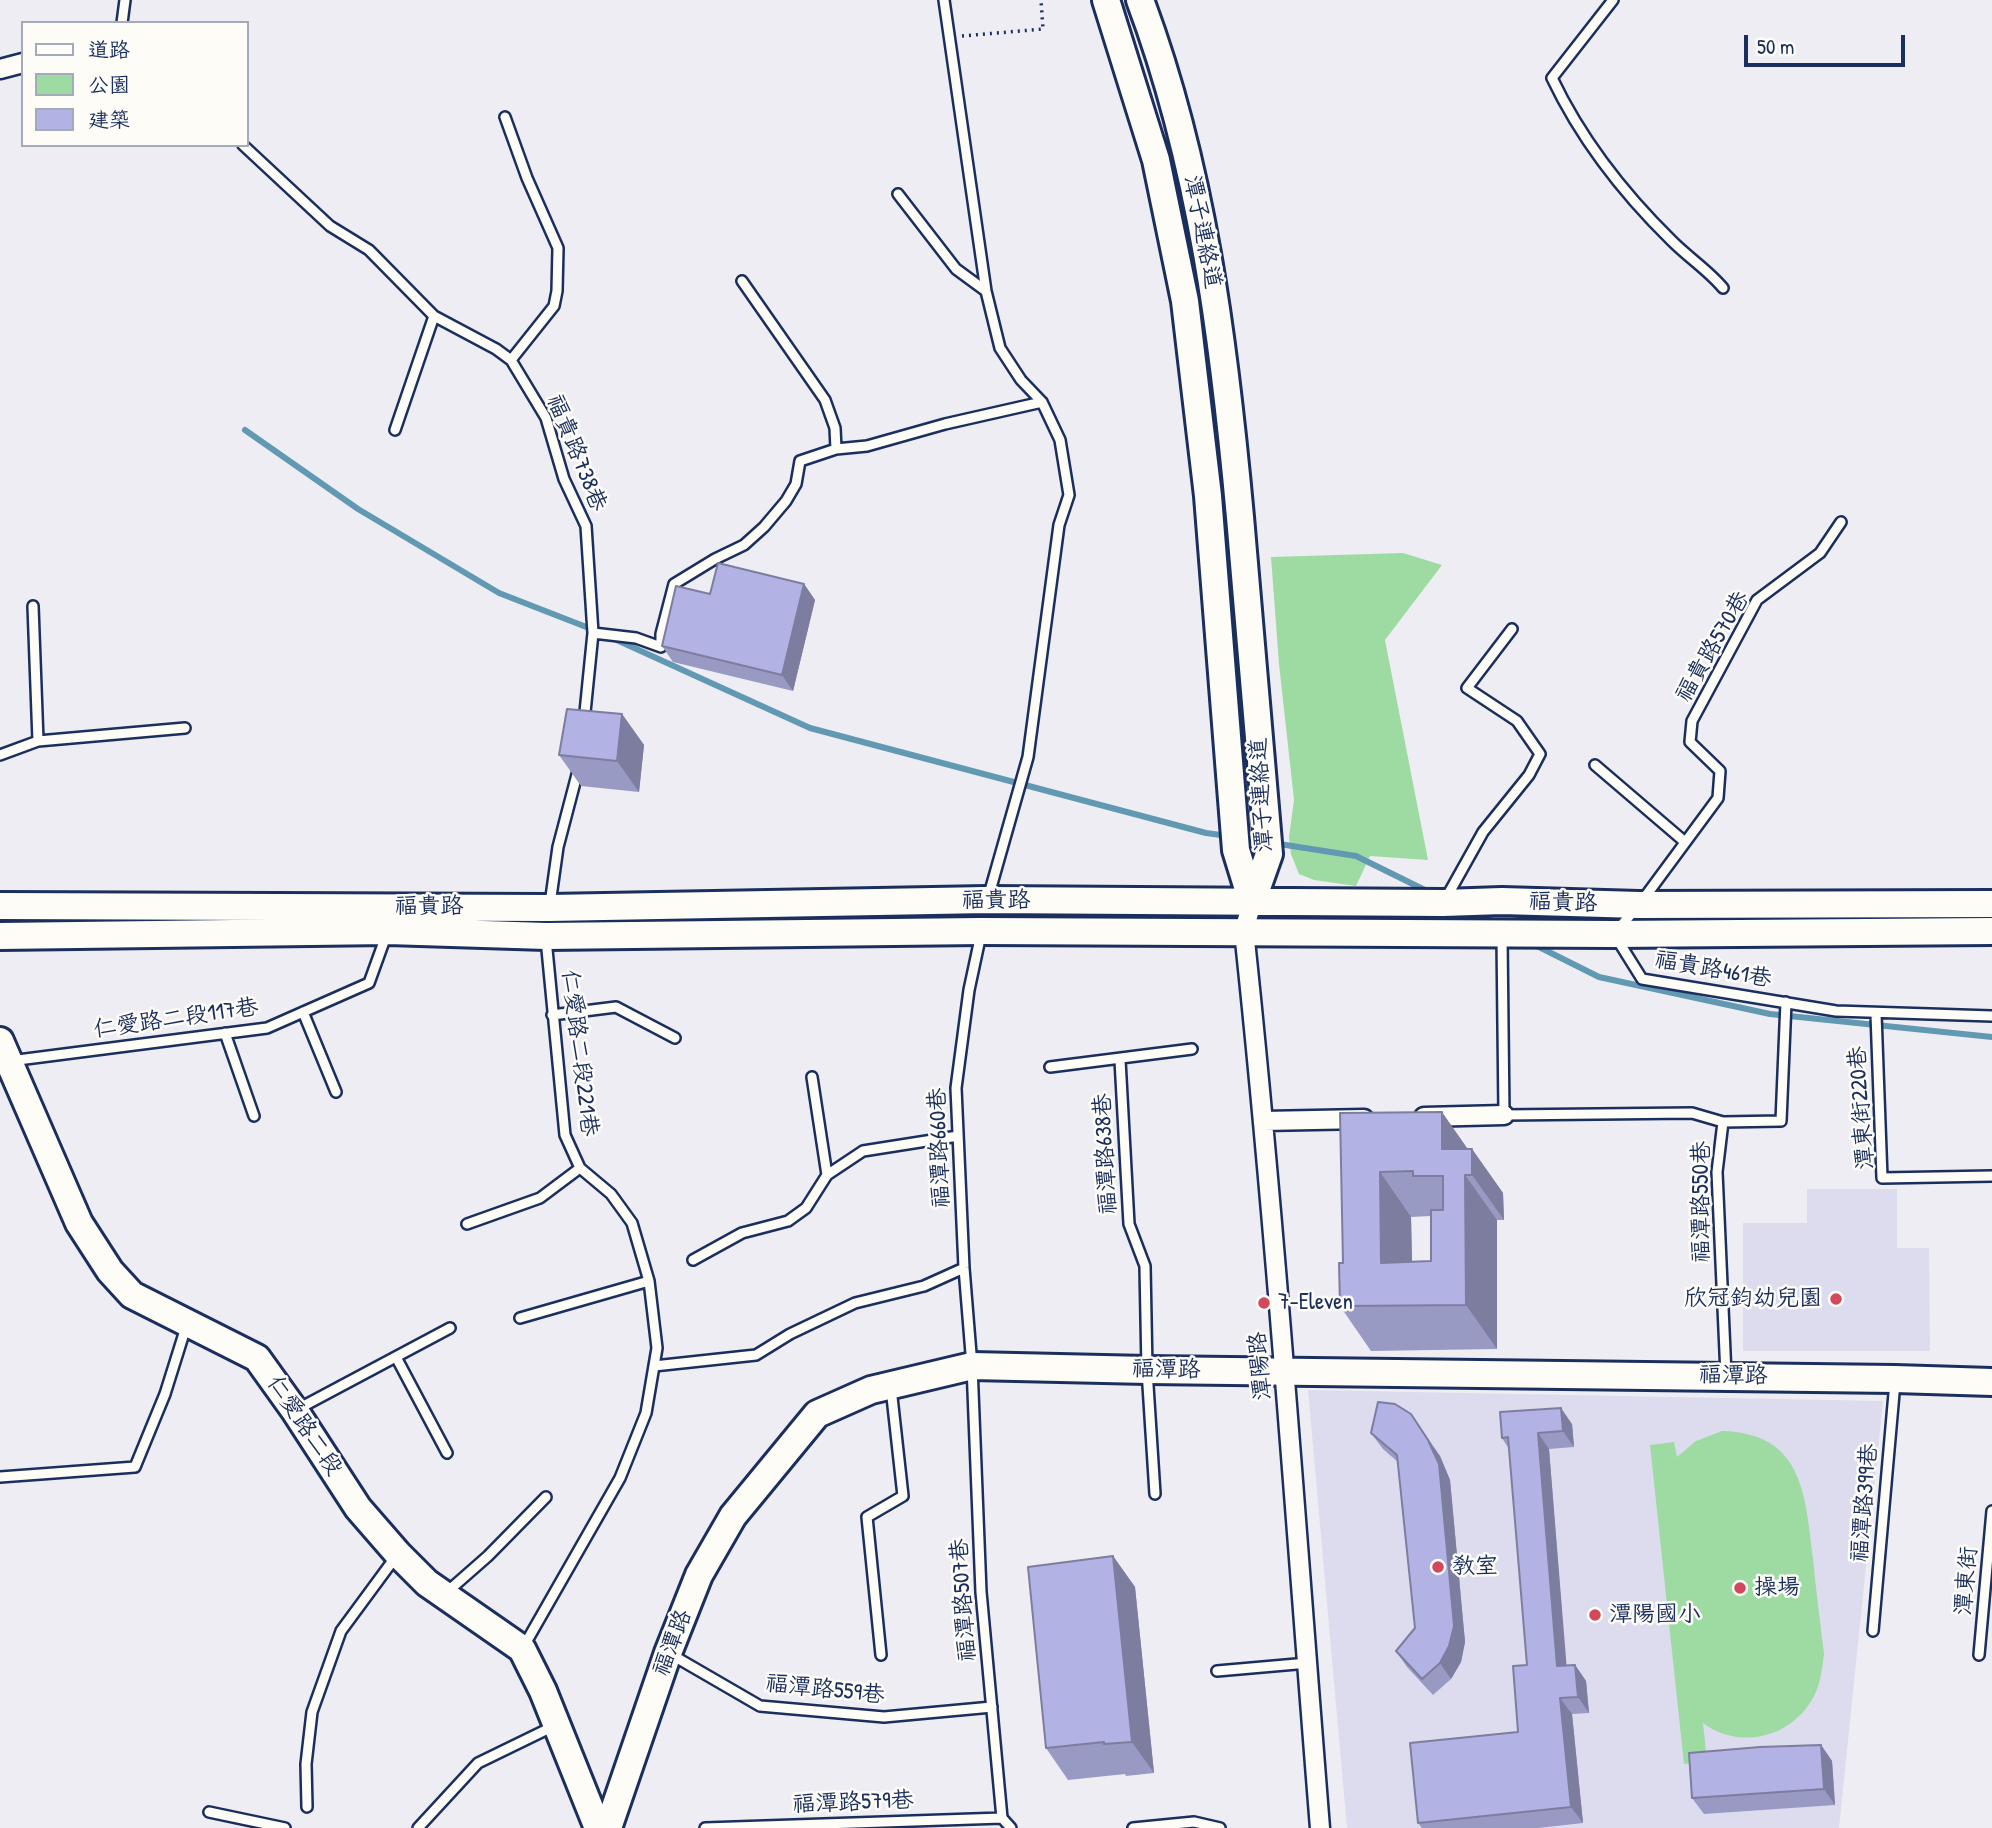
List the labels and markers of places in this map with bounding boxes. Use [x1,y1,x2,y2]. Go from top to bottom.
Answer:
place label: 欣冠鈞幼兒園 [1684,1285,1822,1313]
place label: 7-Eleven [1278,1289,1353,1317]
marker: 欣冠鈞幼兒園 [1828,1291,1844,1307]
marker: 7-Eleven [1256,1295,1272,1311]
place label: 教室 [1452,1553,1498,1581]
marker: 教室 [1430,1559,1446,1575]
place label: 操場 [1754,1574,1800,1602]
marker: 操場 [1732,1580,1748,1596]
place label: 潭陽國小 [1609,1601,1701,1629]
marker: 潭陽國小 [1587,1607,1603,1623]

